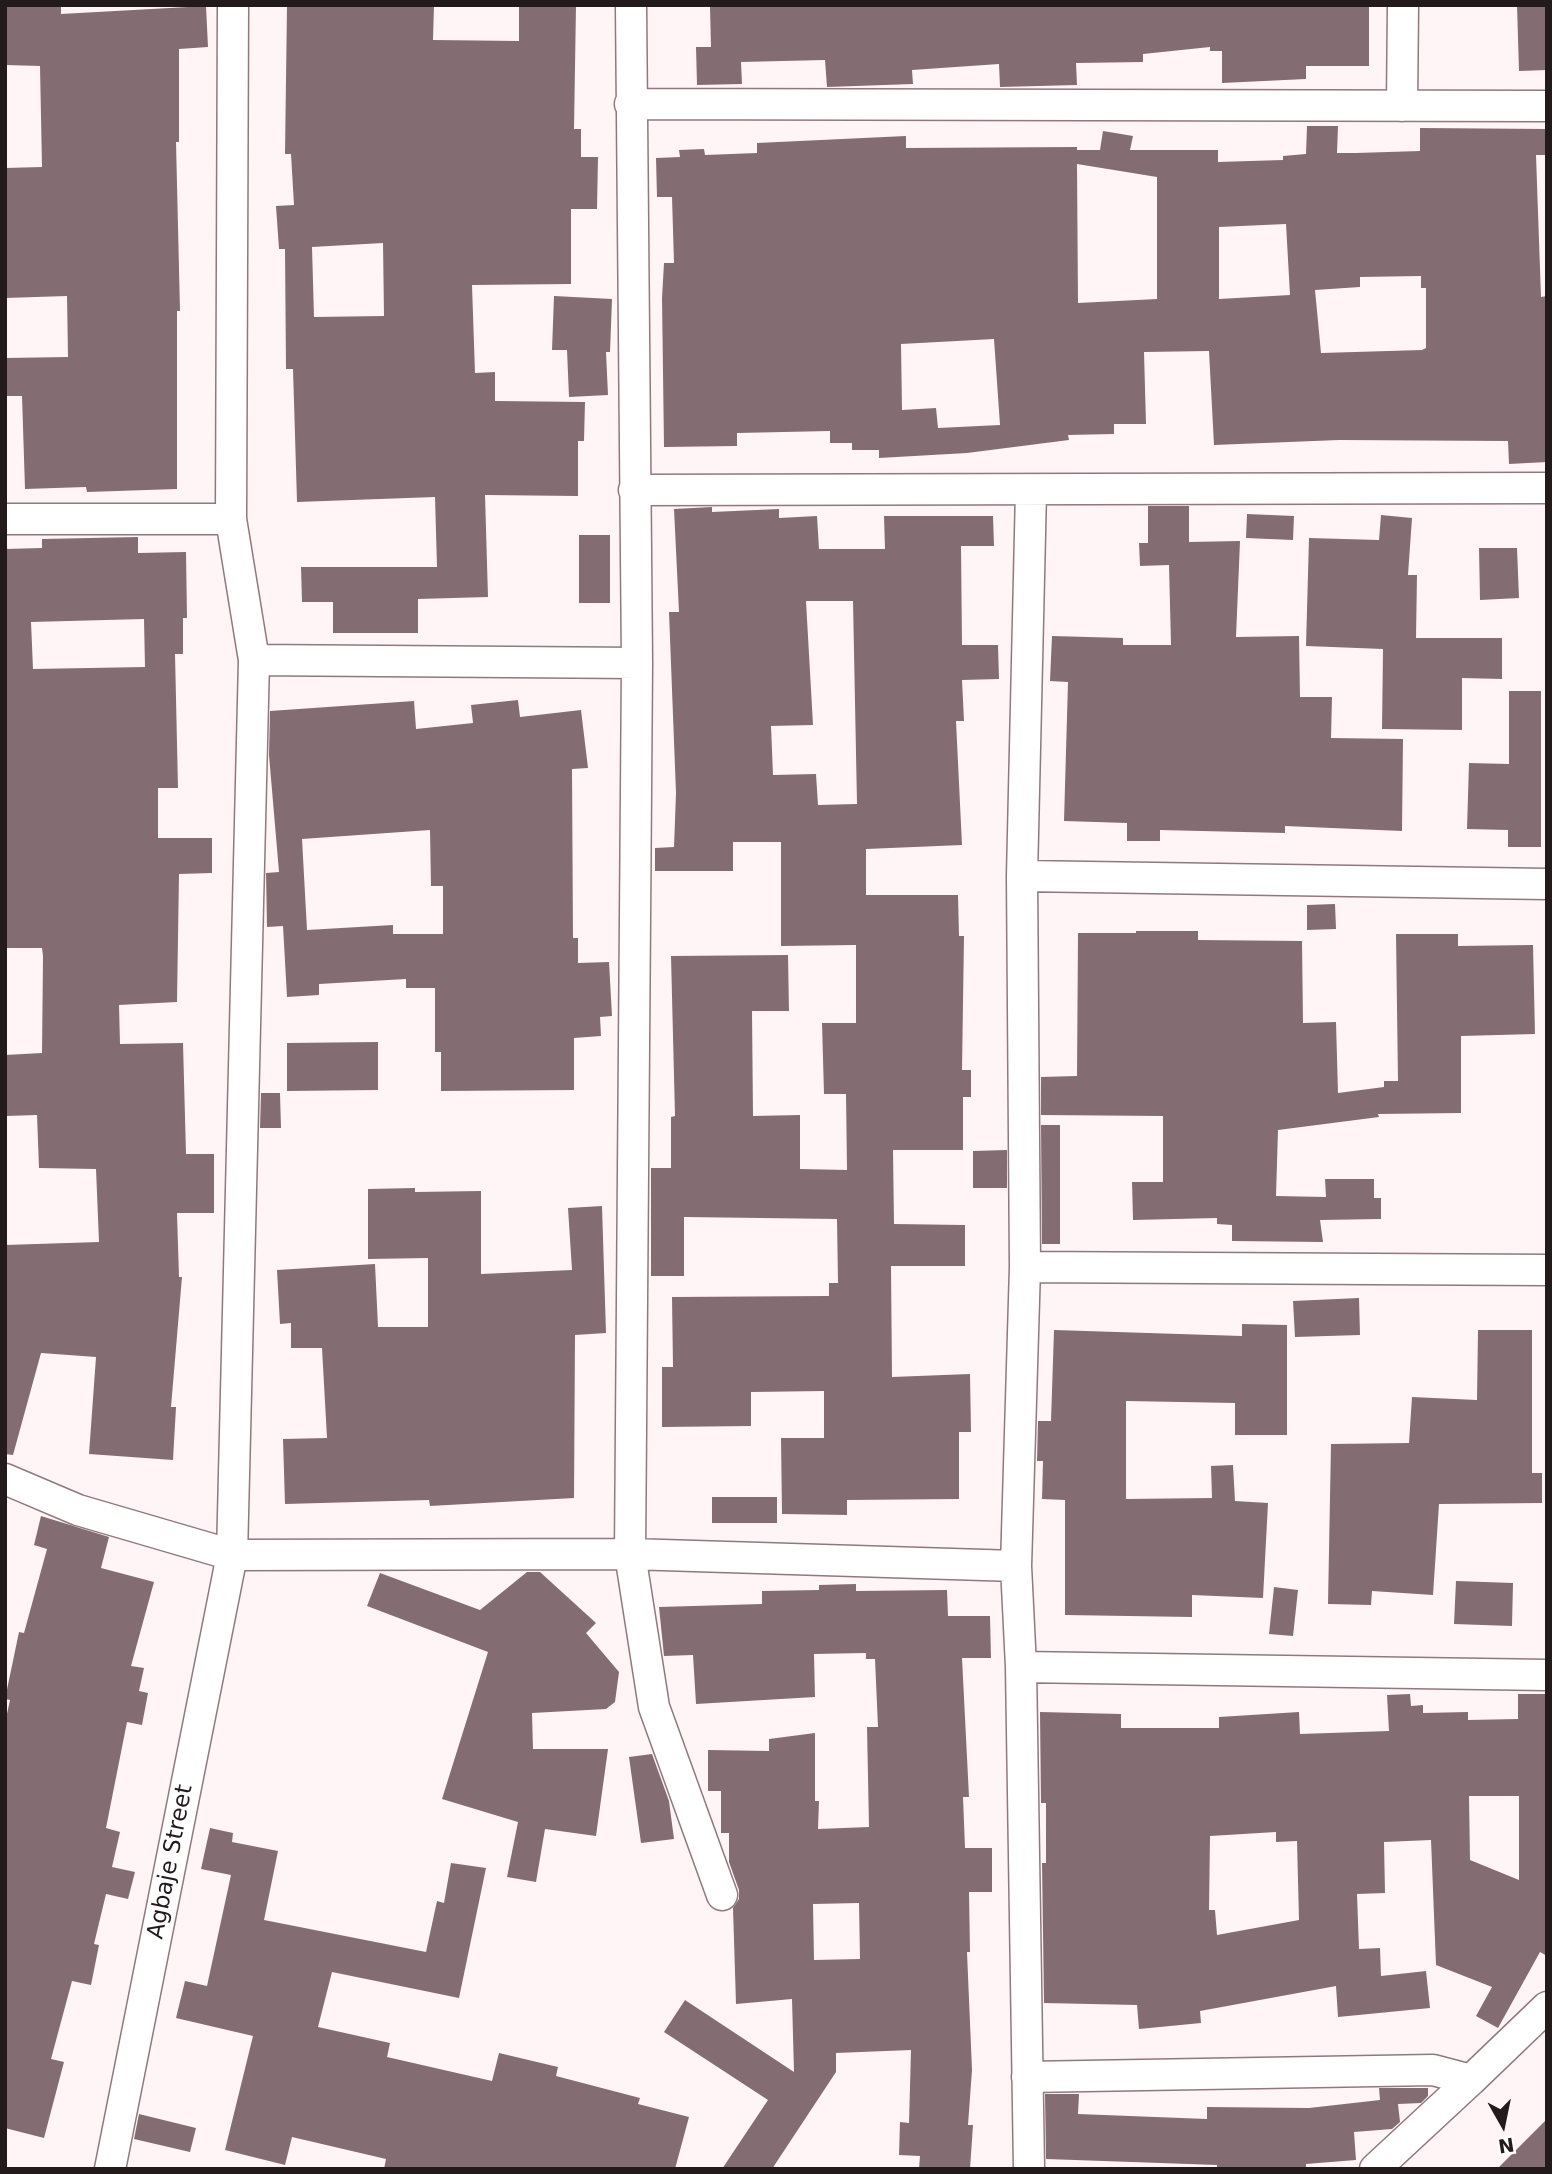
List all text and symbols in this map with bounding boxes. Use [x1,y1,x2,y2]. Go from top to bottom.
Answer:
street label: Agbaje Street [142,1782,200,1942]
north arrow [1468,2090,1538,2160]
text: N [1497,2134,1516,2158]

